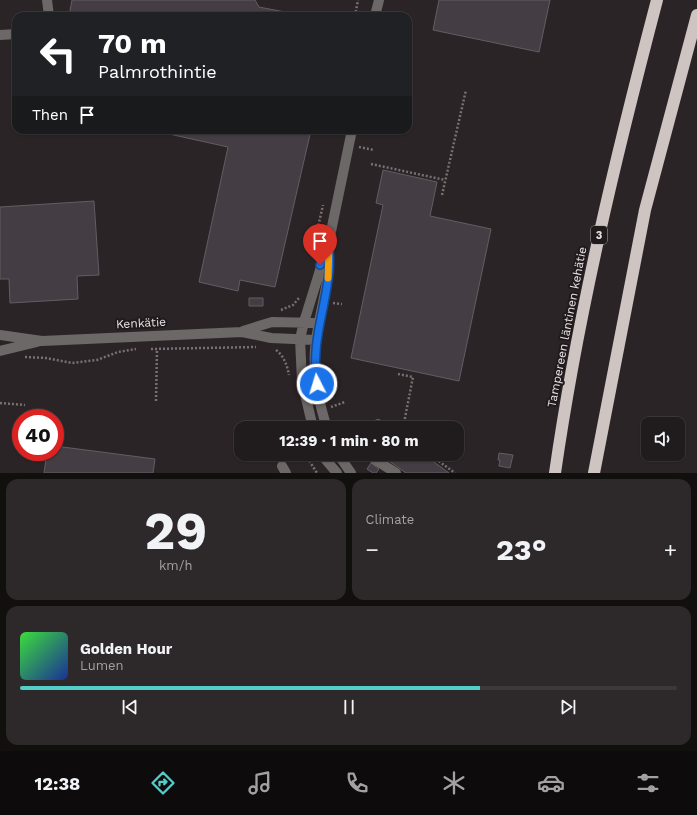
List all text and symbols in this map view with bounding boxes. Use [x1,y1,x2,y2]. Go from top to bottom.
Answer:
text: 70 m [98,27,167,60]
icon: left [32,28,84,80]
text: Palmrothintie [98,61,217,82]
icon: arrive [76,104,98,126]
text: Then [32,106,68,124]
pin [303,224,337,265]
road number: 3 [591,226,607,244]
icon: arrive [309,230,331,252]
street label: Tampereen läntinen kehätie [545,245,589,408]
street label: Kenkätie [116,315,166,331]
position arrow [296,363,338,405]
speed limit sign: 40 [12,409,64,461]
map controls [641,417,685,461]
button: sound [641,417,685,461]
text: 12:39 · 1 min · 80 m [279,432,419,450]
text: 29 [144,501,207,562]
text: Climate [366,512,414,527]
text: 23° [496,532,547,567]
text: − [366,537,379,562]
text: + [664,537,677,562]
text: km/h [159,558,193,573]
text: Golden Hour [80,640,172,658]
text: Lumen [80,658,124,673]
icon: previous [119,696,141,718]
icon: pause [338,696,360,718]
icon: next [557,696,579,718]
icon: directions [149,769,177,797]
icon: music [246,769,274,797]
icon: phone [343,769,371,797]
icon: climate [440,769,468,797]
icon: car [537,769,565,797]
icon: filters [634,769,662,797]
text: 12:38 [35,773,80,794]

